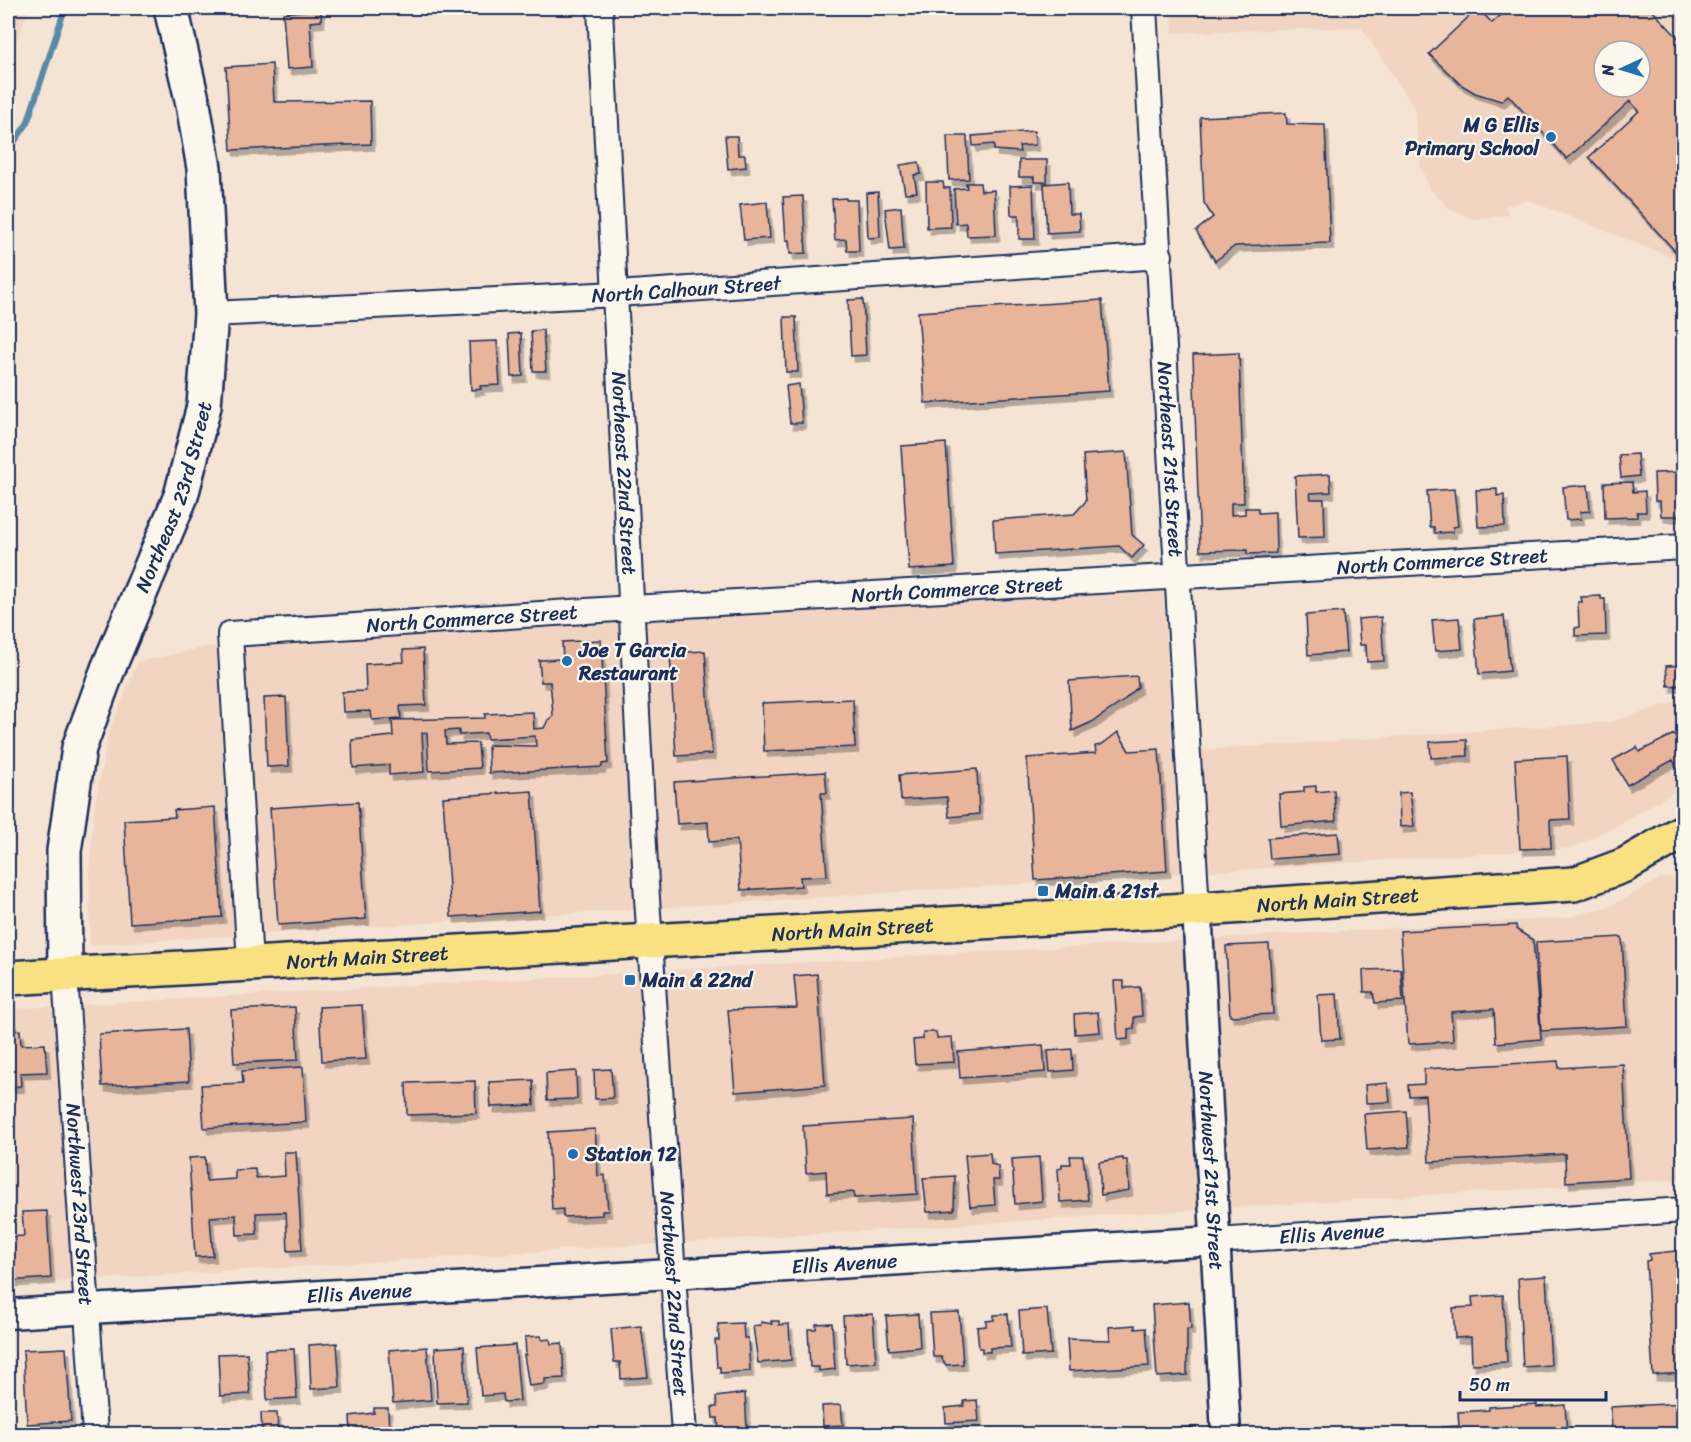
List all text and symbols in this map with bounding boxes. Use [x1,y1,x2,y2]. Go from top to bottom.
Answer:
north arrow [1592,39,1652,99]
text: N [1593,63,1622,78]
place label: M G Ellis Primary School [1405,108,1540,166]
marker: M G Ellis Primary School [1544,130,1558,144]
street label: North Calhoun Street [591,265,783,313]
street label: Northeast 21st Street [1147,360,1194,558]
street label: Northeast 22nd Street [602,371,647,576]
street label: Northeast 23rd Street [125,397,222,598]
street label: North Commerce Street [1336,537,1549,585]
street label: North Commerce Street [850,566,1064,613]
street label: North Commerce Street [365,594,579,643]
place label: Joe T Garcia Restaurant [578,633,687,691]
marker: Joe T Garcia Restaurant [560,654,574,668]
place label: Main & 21st [1054,874,1160,909]
street label: North Main Street [1256,877,1420,923]
marker: Main & 21st [1036,884,1050,898]
street label: North Main Street [771,907,935,951]
street label: North Main Street [285,935,450,979]
place label: Main & 22nd [641,963,755,998]
marker: Main & 22nd [623,973,637,987]
street label: Northwest 21st Street [1188,1070,1234,1271]
street label: Northwest 23rd Street [56,1102,104,1307]
place label: Station 12 [584,1137,677,1172]
marker: Station 12 [566,1147,580,1161]
street label: Northwest 22nd Street [650,1190,699,1398]
street label: Ellis Avenue [1278,1212,1386,1254]
street label: Ellis Avenue [791,1243,898,1284]
street label: Ellis Avenue [305,1272,413,1313]
scale bar [1460,1364,1606,1402]
text: 50 m [1469,1369,1510,1401]

